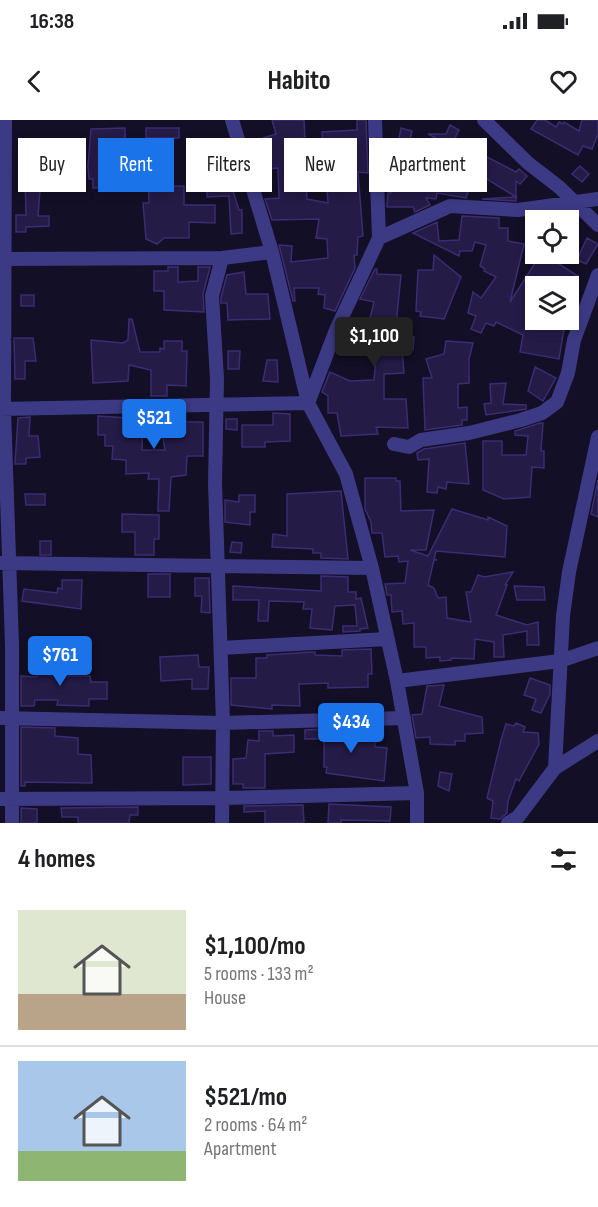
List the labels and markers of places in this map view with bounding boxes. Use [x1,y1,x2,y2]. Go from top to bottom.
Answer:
pin: $1,100 [325,317,423,368]
pin: $521 [118,399,190,450]
pin: $761 [24,636,96,687]
pin: $434 [315,703,387,754]

